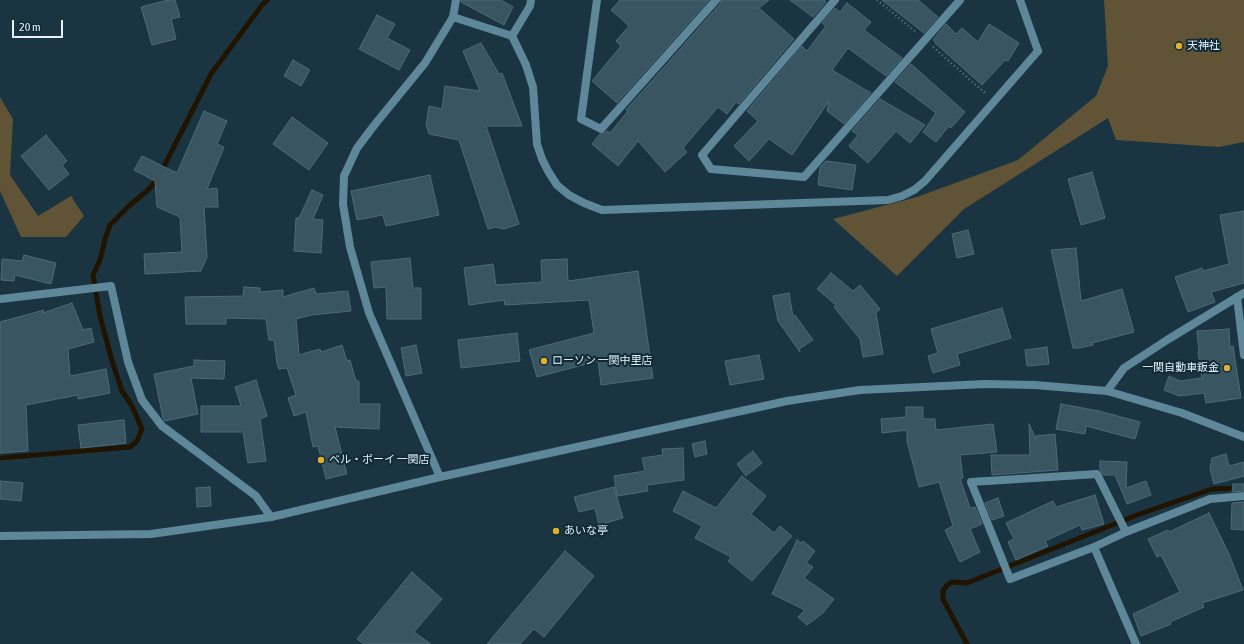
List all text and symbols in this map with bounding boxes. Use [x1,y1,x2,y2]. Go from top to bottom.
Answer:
scale bar [14,12,65,38]
text: 20 m [19,20,41,34]
place label: 天神社 [1187,39,1220,53]
marker: 天神社 [1174,41,1184,51]
place label: ローソン 一関中里店 [552,354,653,368]
marker: ローソン 一関中里店 [539,356,549,366]
place label: 一関自動車鈑金 [1142,361,1219,375]
marker: 一関自動車鈑金 [1222,363,1232,373]
place label: ベル・ボーイ 一関店 [329,453,430,467]
marker: ベル・ボーイ 一関店 [316,455,326,465]
place label: あいな亭 [564,524,608,538]
marker: あいな亭 [551,526,561,536]

